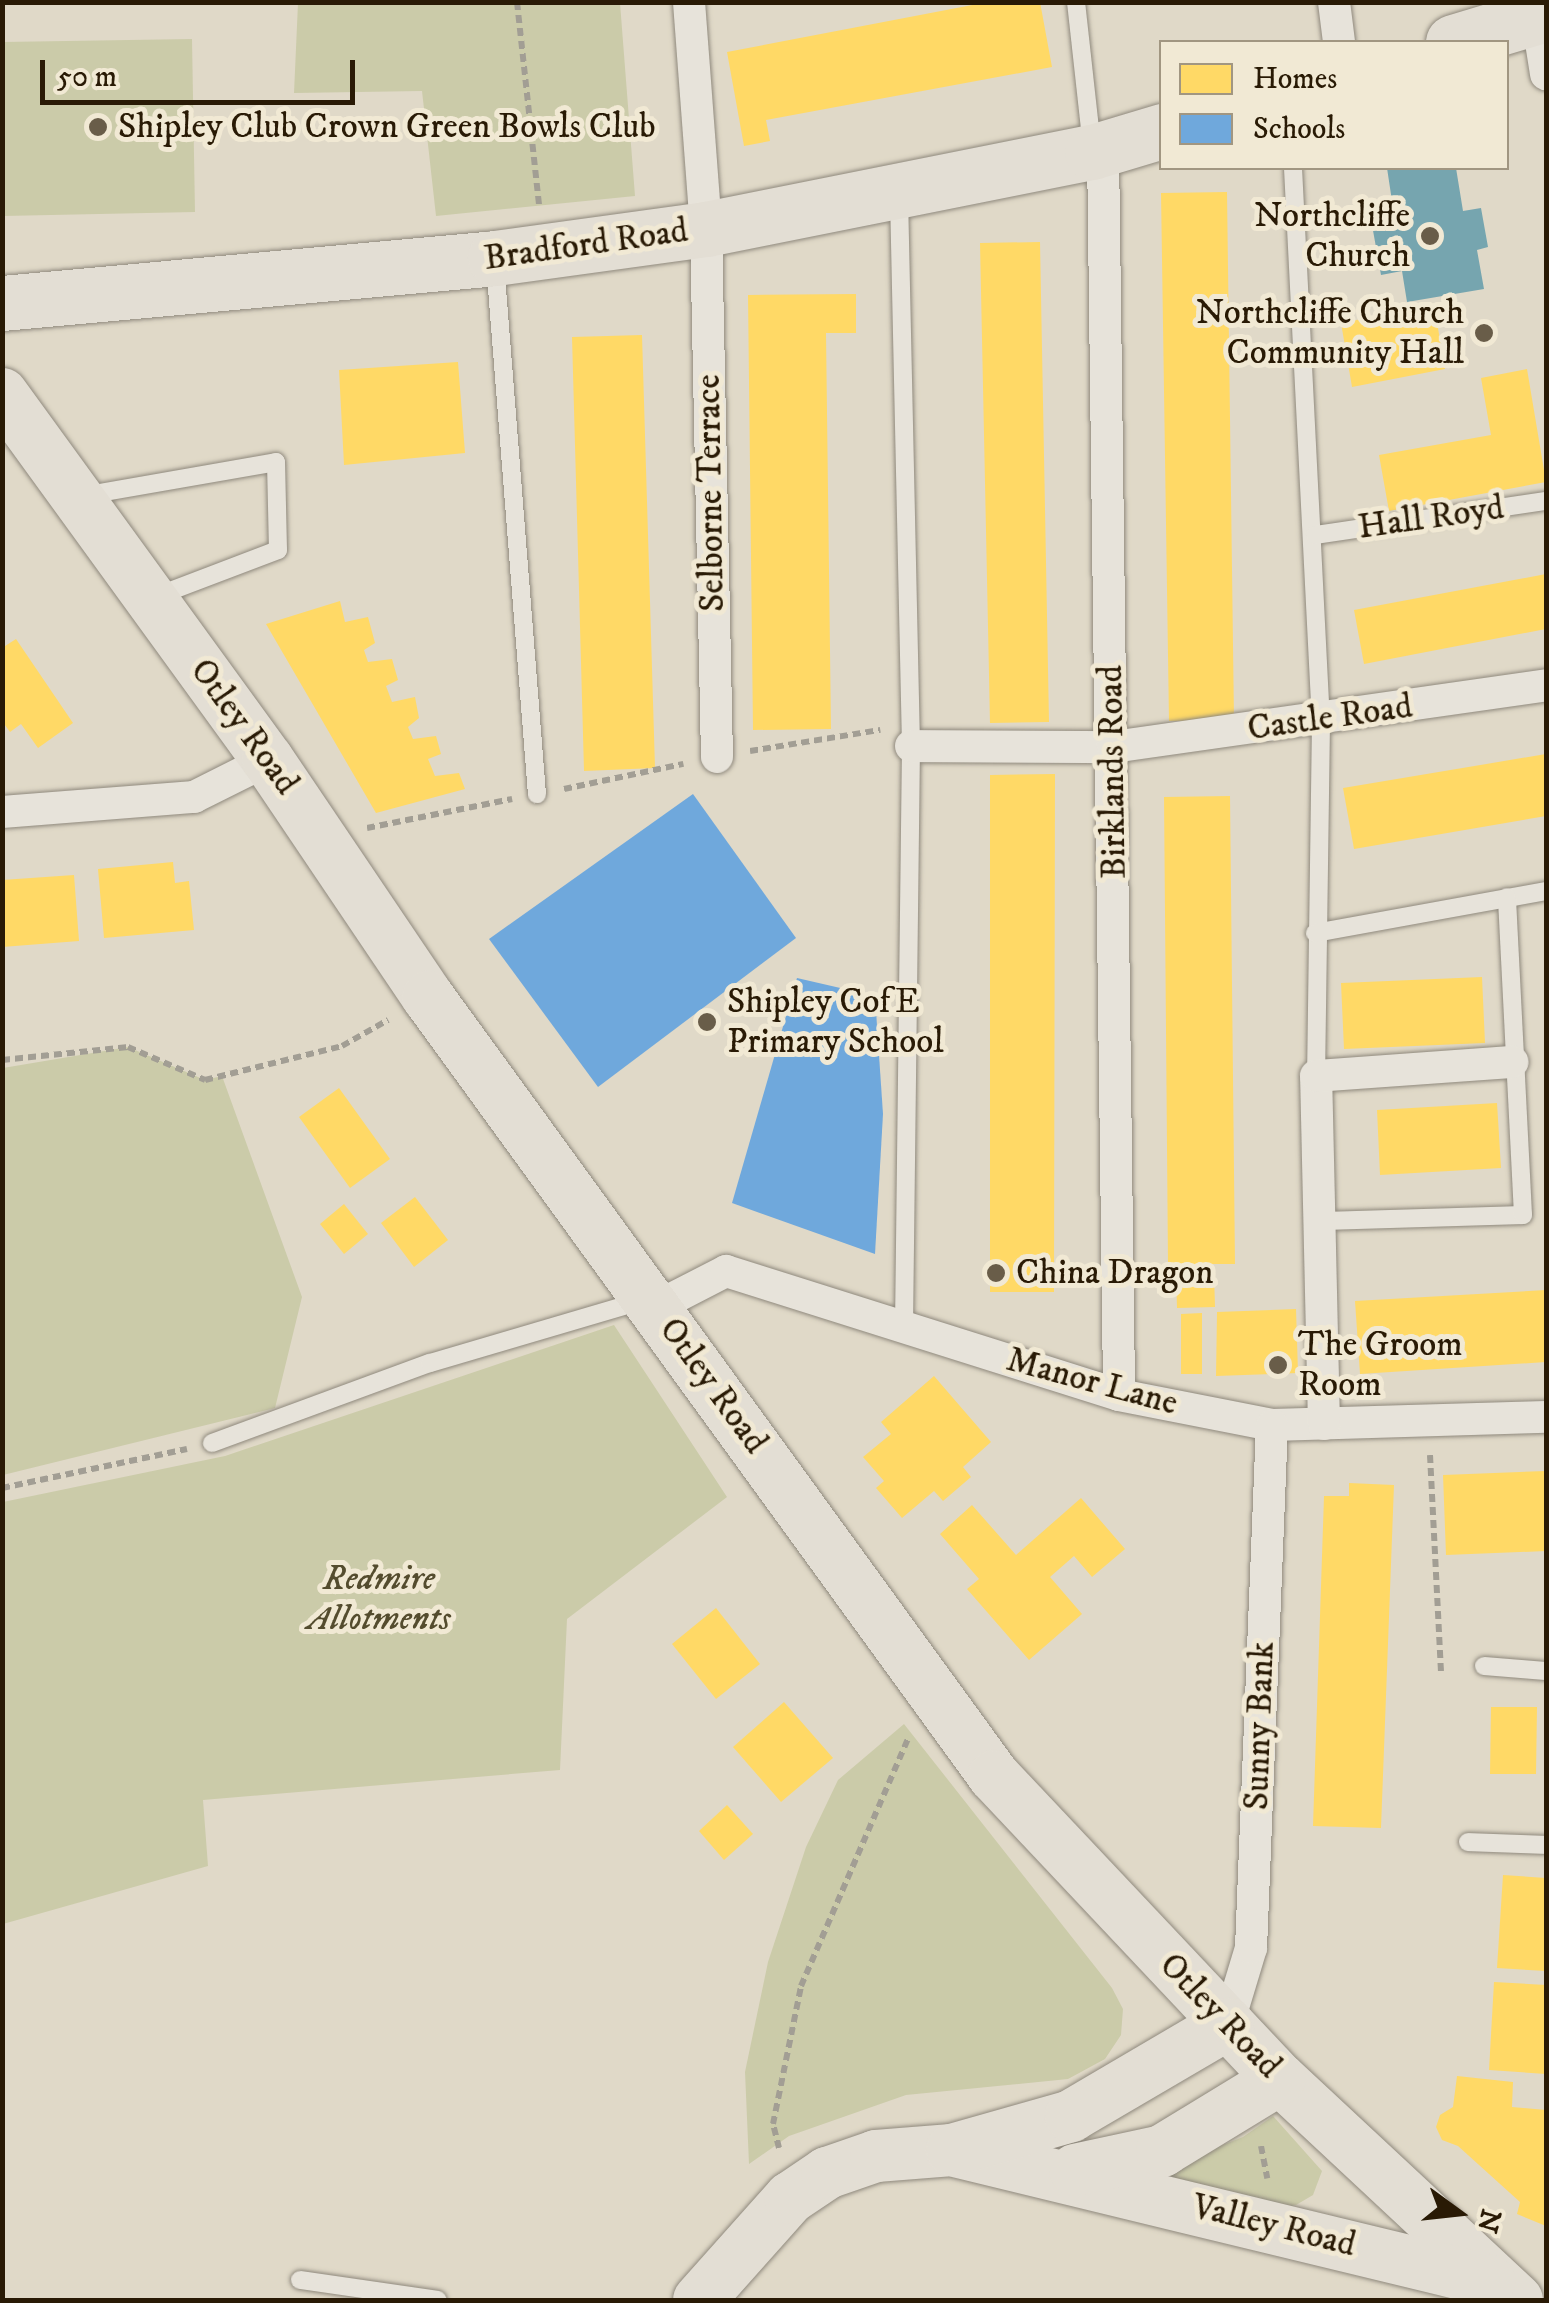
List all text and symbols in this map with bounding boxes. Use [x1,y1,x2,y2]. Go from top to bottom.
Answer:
scale bar [45,40,360,102]
legend [1159,40,1509,170]
text: 50 m [57,59,117,96]
text: Homes [1253,61,1337,98]
place label: Shipley Club Crown Green Bowls Club [118,106,656,148]
text: Schools [1253,111,1345,148]
marker: Shipley Club Crown Green Bowls Club [87,116,109,138]
place label: Northcliffe Church [1254,195,1410,277]
street label: Bradford Road [481,210,691,280]
marker: Northcliffe Church [1419,225,1441,247]
place label: Northcliffe Church Community Hall [1196,292,1464,374]
marker: Northcliffe Church Community Hall [1473,322,1495,344]
street label: Selborne Terrace [688,374,734,612]
street label: Hall Royd [1355,487,1507,549]
street label: Otley Road [181,651,307,803]
street label: Birklands Road [1090,665,1136,879]
street label: Castle Road [1245,686,1415,750]
place label: Shipley CofE Primary School [727,981,944,1063]
marker: Shipley CofE Primary School [696,1011,718,1033]
place label: China Dragon [1016,1252,1214,1294]
marker: China Dragon [985,1262,1007,1284]
street label: Otley Road [650,1310,776,1462]
place label: The Groom Room [1298,1324,1463,1406]
street label: Manor Lane [1002,1339,1182,1425]
marker: The Groom Room [1267,1354,1289,1376]
park label: Redmire Allotments [307,1558,451,1640]
street label: Sunny Bank [1236,1641,1284,1811]
street label: Otley Road [1150,1945,1290,2087]
north arrow [1409,2163,1509,2263]
street label: Valley Road [1188,2185,1360,2267]
text: N [1469,2205,1508,2237]

